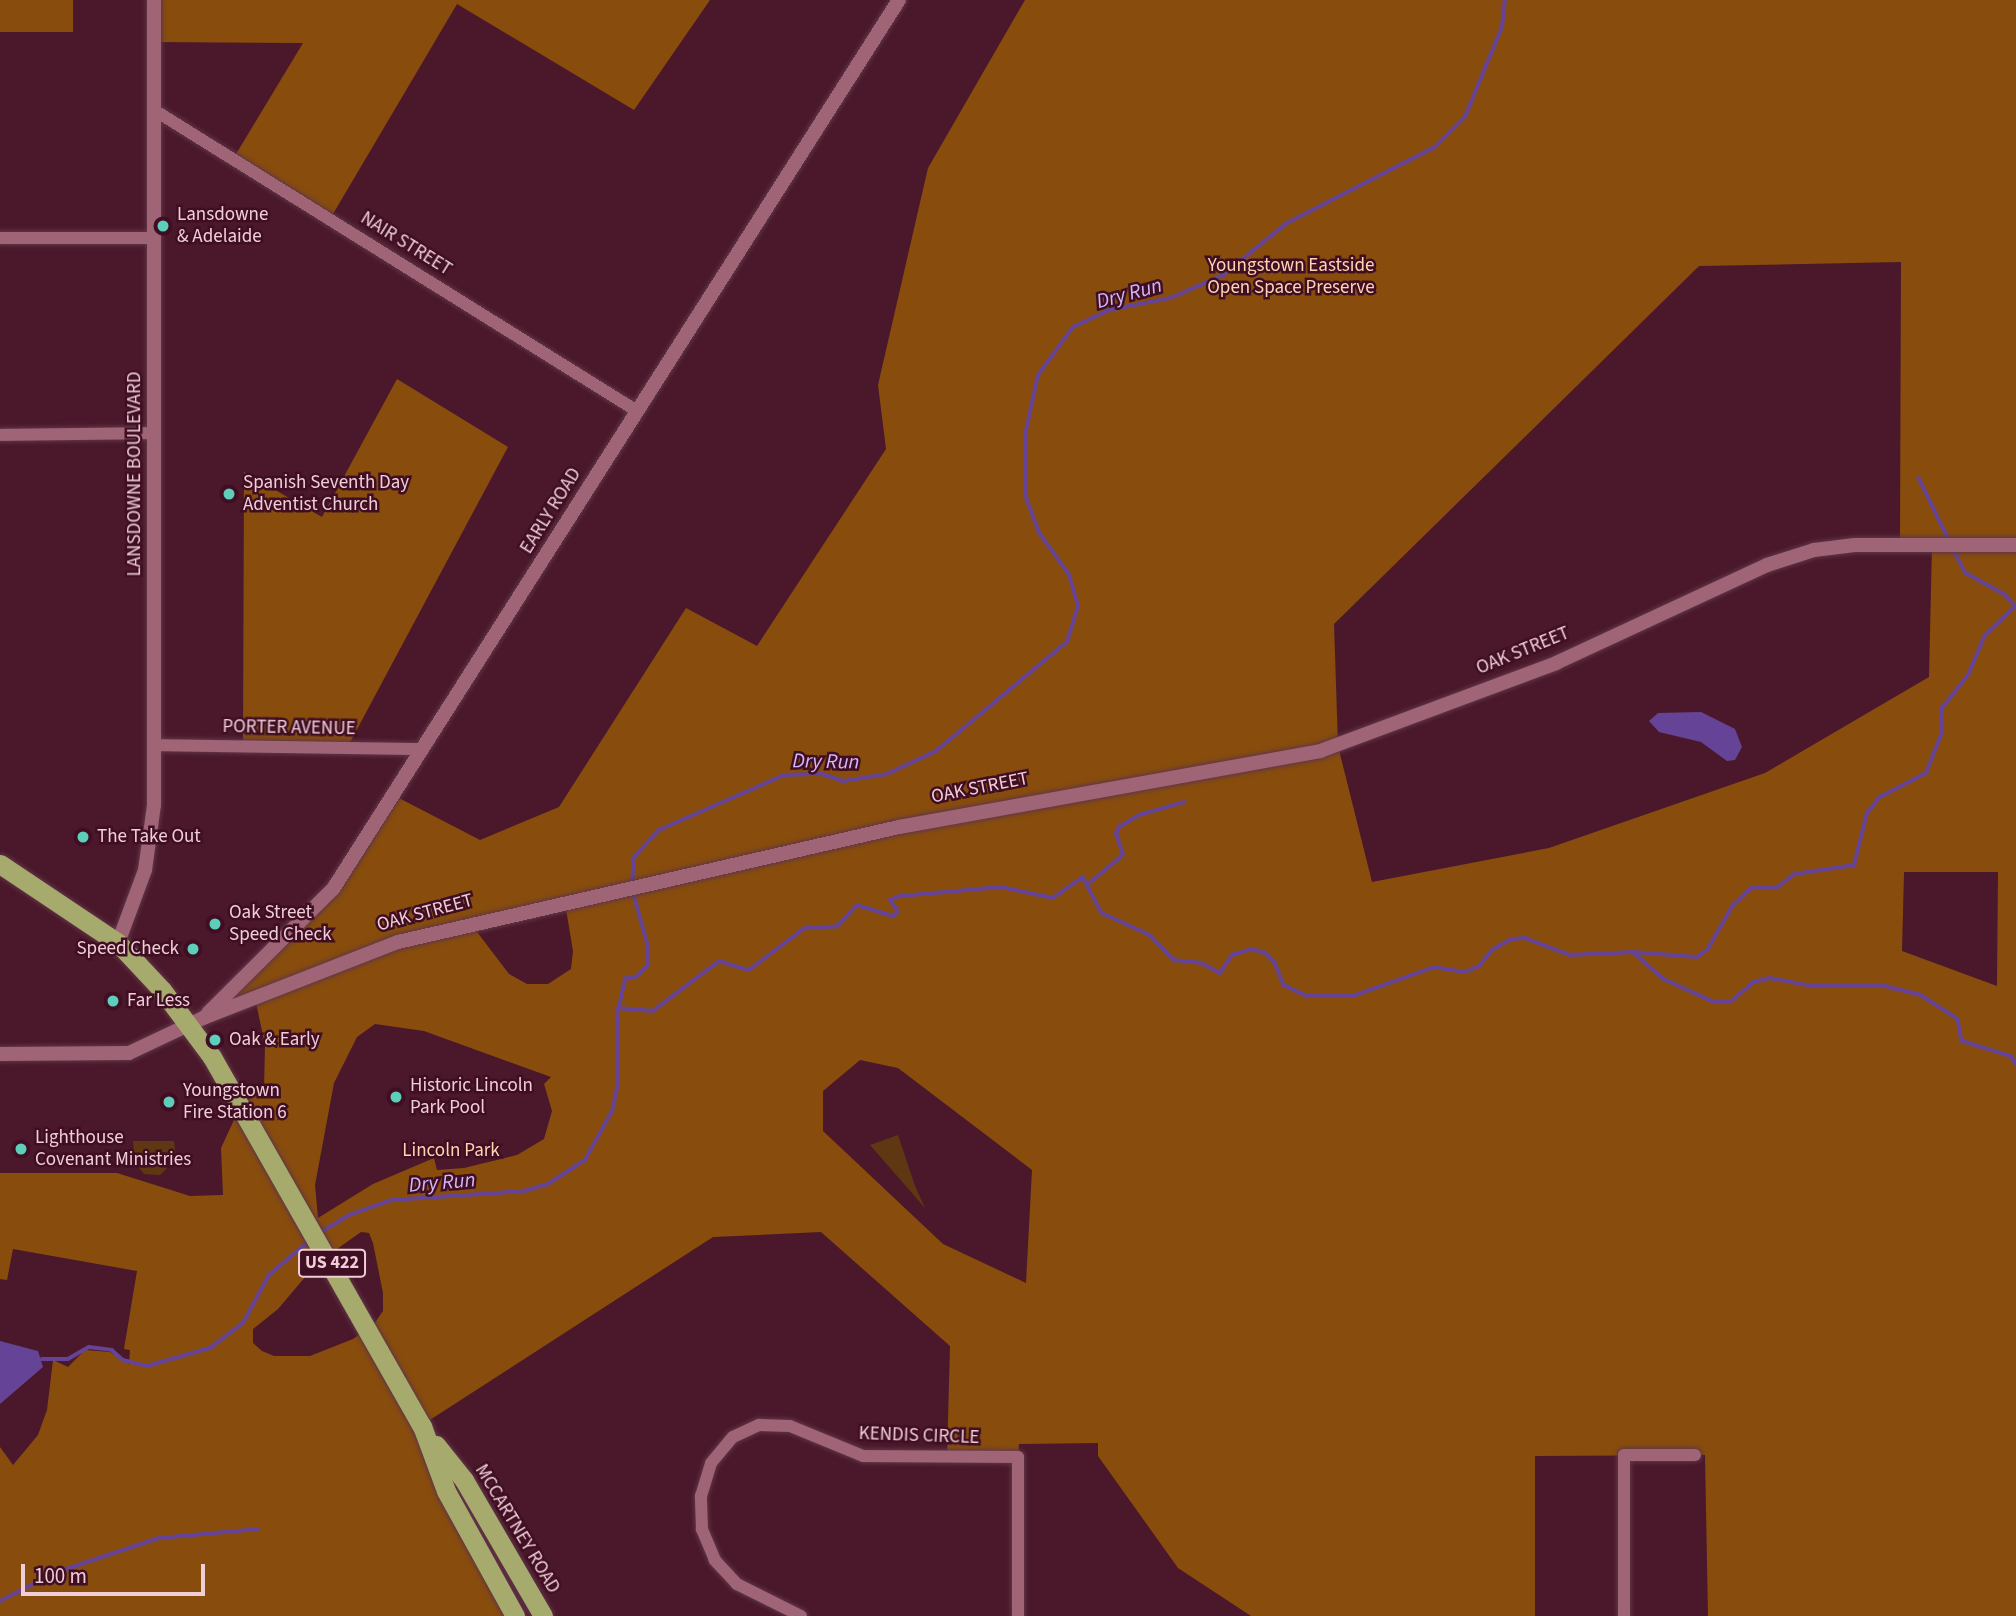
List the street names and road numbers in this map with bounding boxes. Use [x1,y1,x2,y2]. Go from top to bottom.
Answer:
street label: NAIR STREET [356,207,456,281]
street label: LANSDOWNE BOULEVARD [124,372,146,576]
street label: EARLY ROAD [516,464,586,558]
street label: OAK STREET [1473,622,1573,680]
street label: PORTER AVENUE [222,715,356,741]
street label: OAK STREET [929,767,1031,809]
street label: OAK STREET [374,889,476,937]
road number: US 422 [297,1248,367,1278]
street label: KENDIS CIRCLE [858,1423,980,1449]
street label: MCCARTNEY ROAD [470,1460,564,1598]

